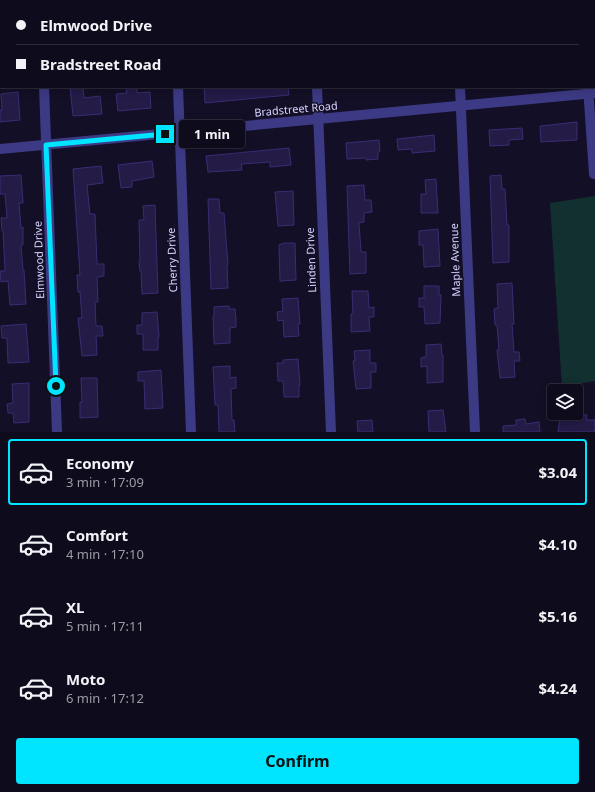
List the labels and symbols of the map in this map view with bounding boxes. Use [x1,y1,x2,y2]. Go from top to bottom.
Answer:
street label: Bradstreet Road [254,97,338,120]
callout: 1 min [179,120,245,148]
route end [156,125,174,143]
street label: Elmwood Drive [30,221,47,299]
street label: Maple Avenue [446,223,463,297]
street label: Cherry Drive [163,227,180,293]
street label: Linden Drive [302,227,319,293]
route start [47,377,65,395]

